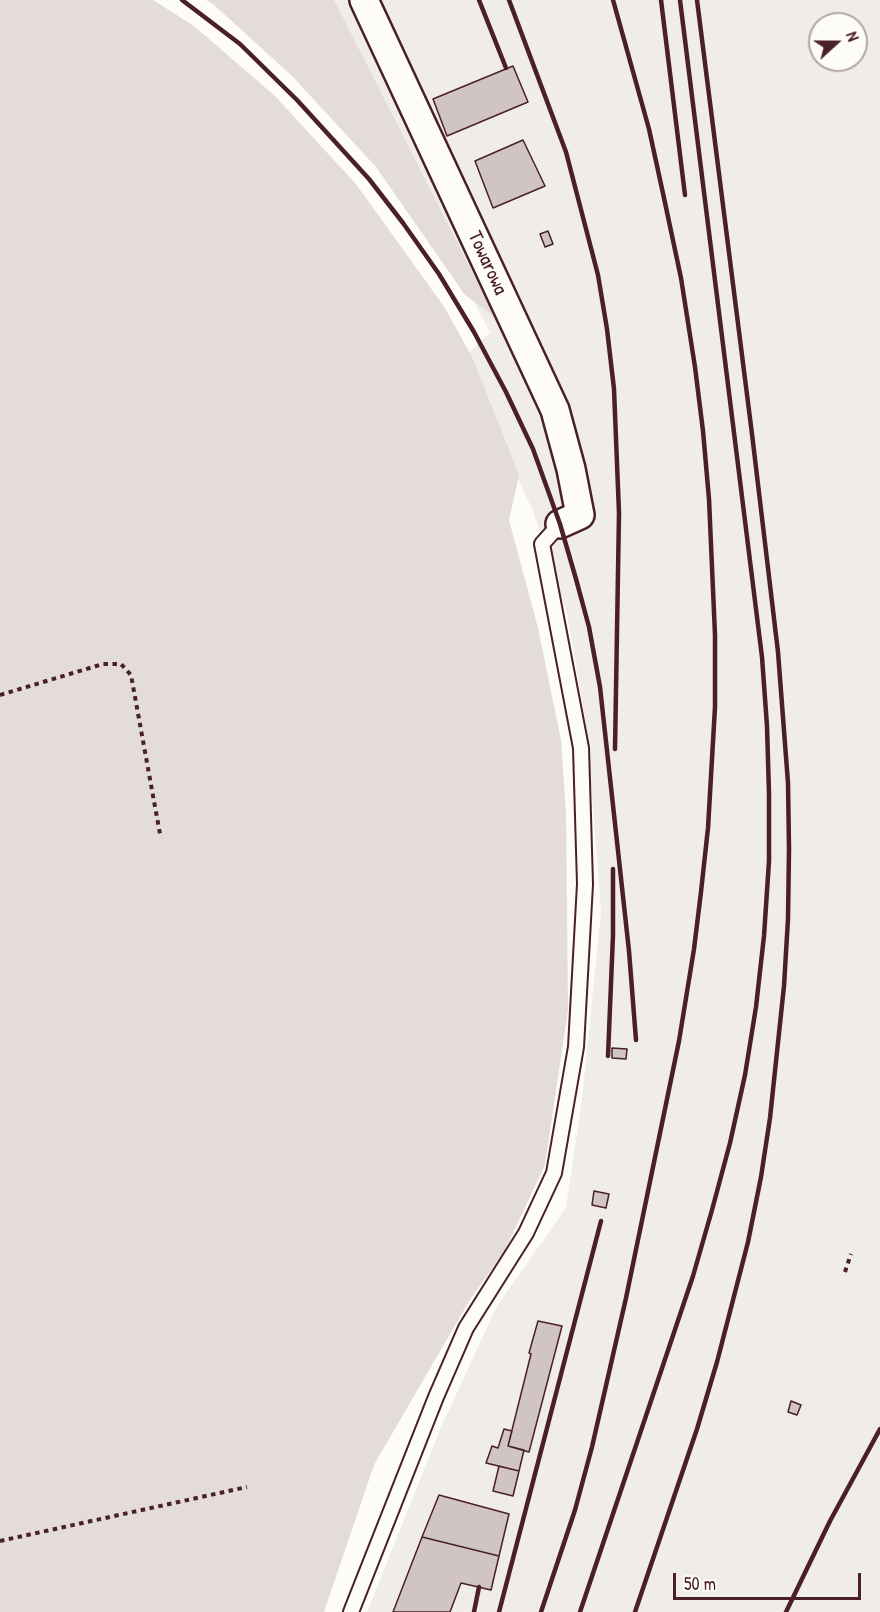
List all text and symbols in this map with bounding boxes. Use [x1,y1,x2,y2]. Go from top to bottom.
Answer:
north arrow [808,12,868,72]
text: N [841,28,865,44]
street label: Towarowa [462,227,512,299]
scale bar [676,1561,864,1599]
text: 50 m [684,1571,716,1596]

